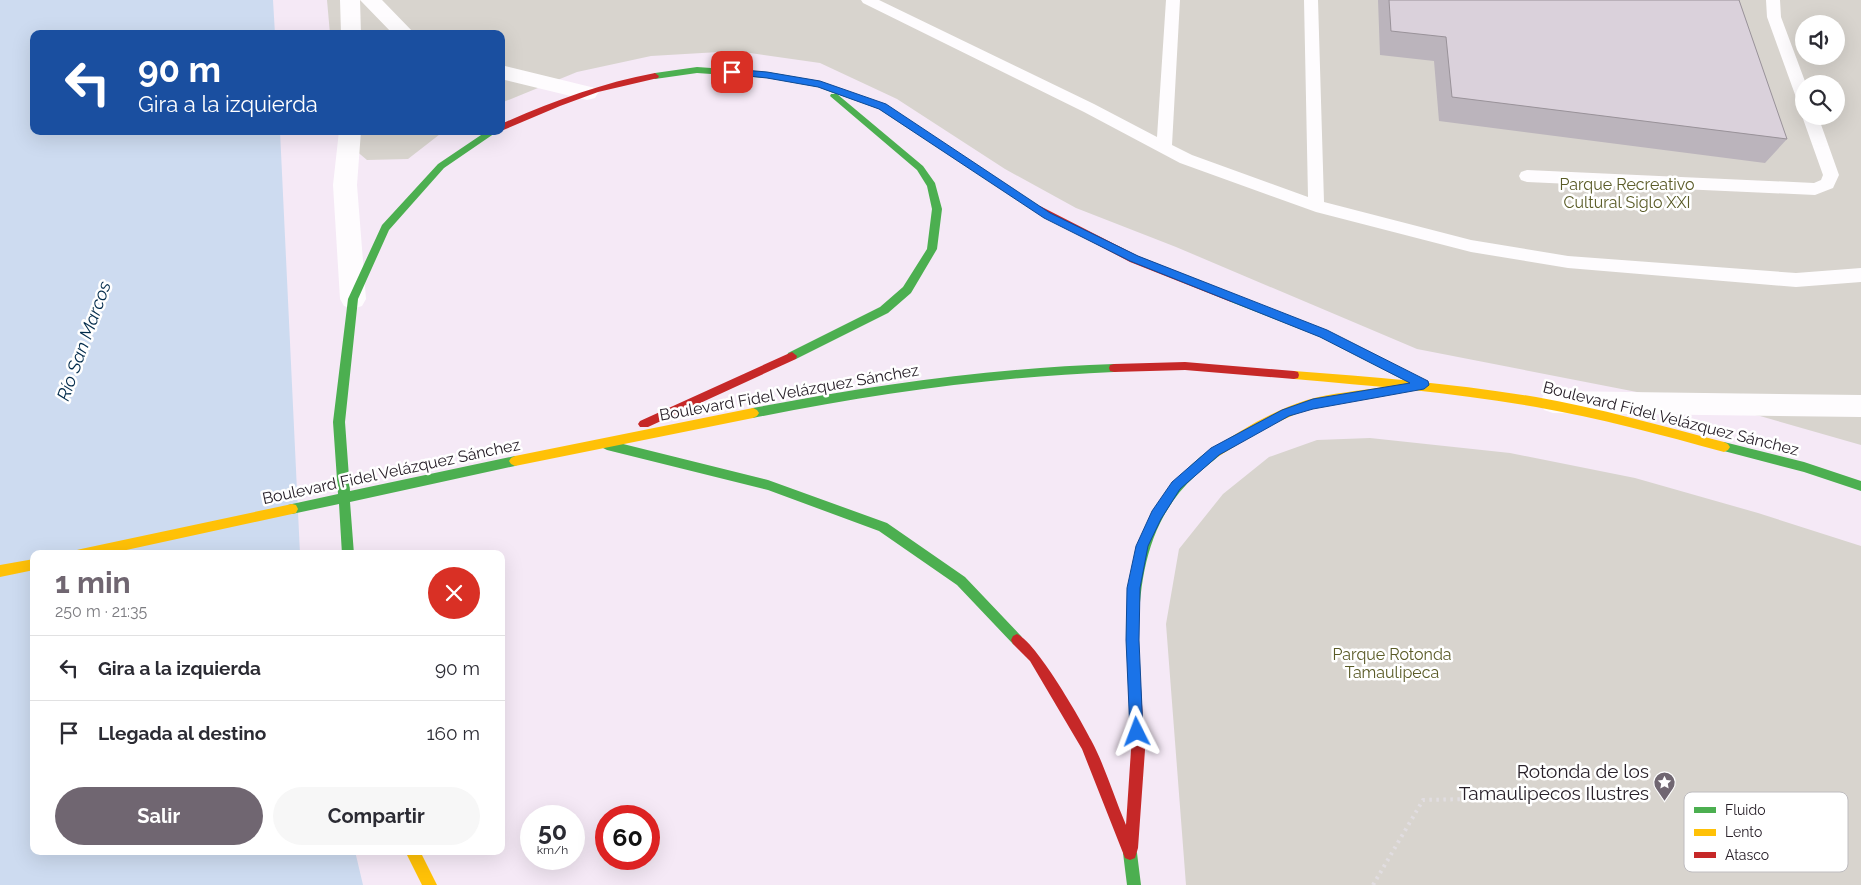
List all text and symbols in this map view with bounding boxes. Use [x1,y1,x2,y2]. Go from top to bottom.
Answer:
map controls [1795,15,1845,125]
button: sound [1795,15,1845,65]
text: 90 m [138,49,221,90]
icon: left [55,50,120,115]
pin [711,51,753,93]
icon: arrive [718,58,746,86]
button: search [1795,75,1845,125]
text: Gira a la izquierda [138,91,318,117]
park label: Parque Recreativo Cultural Siglo XXI [1559,175,1695,212]
water label: Río San Marcos [52,278,115,403]
street label: Boulevard Fidel Velázquez Sánchez [658,360,920,425]
street label: Boulevard Fidel Velázquez Sánchez [1541,377,1801,460]
street label: Boulevard Fidel Velázquez Sánchez [261,435,522,508]
text: 1 min [55,565,131,600]
button: close [428,567,480,619]
text: 250 m · 21:35 [55,602,147,621]
park label: Parque Rotonda Tamaulipeca [1332,645,1452,682]
icon: left [55,654,83,682]
text: Gira a la izquierda [98,657,261,679]
text: 90 m [435,657,480,679]
position arrow [1110,705,1162,757]
icon: arrive [55,719,83,747]
text: Llegada al destino [98,722,266,744]
text: 160 m [426,722,480,744]
place label: Rotonda de los Tamaulipecos Ilustres [1459,760,1649,804]
place icon: Rotonda de los Tamaulipecos Ilustres [1653,770,1677,801]
button: Salir [55,787,263,845]
button: Compartir [273,787,480,845]
legend [1684,792,1848,872]
text: Fluido [1725,802,1765,818]
speed limit sign: 60 [595,805,660,870]
text: 50 [538,816,567,846]
text: Lento [1725,824,1762,840]
text: km/h [537,843,568,857]
text: Atasco [1725,847,1769,863]

